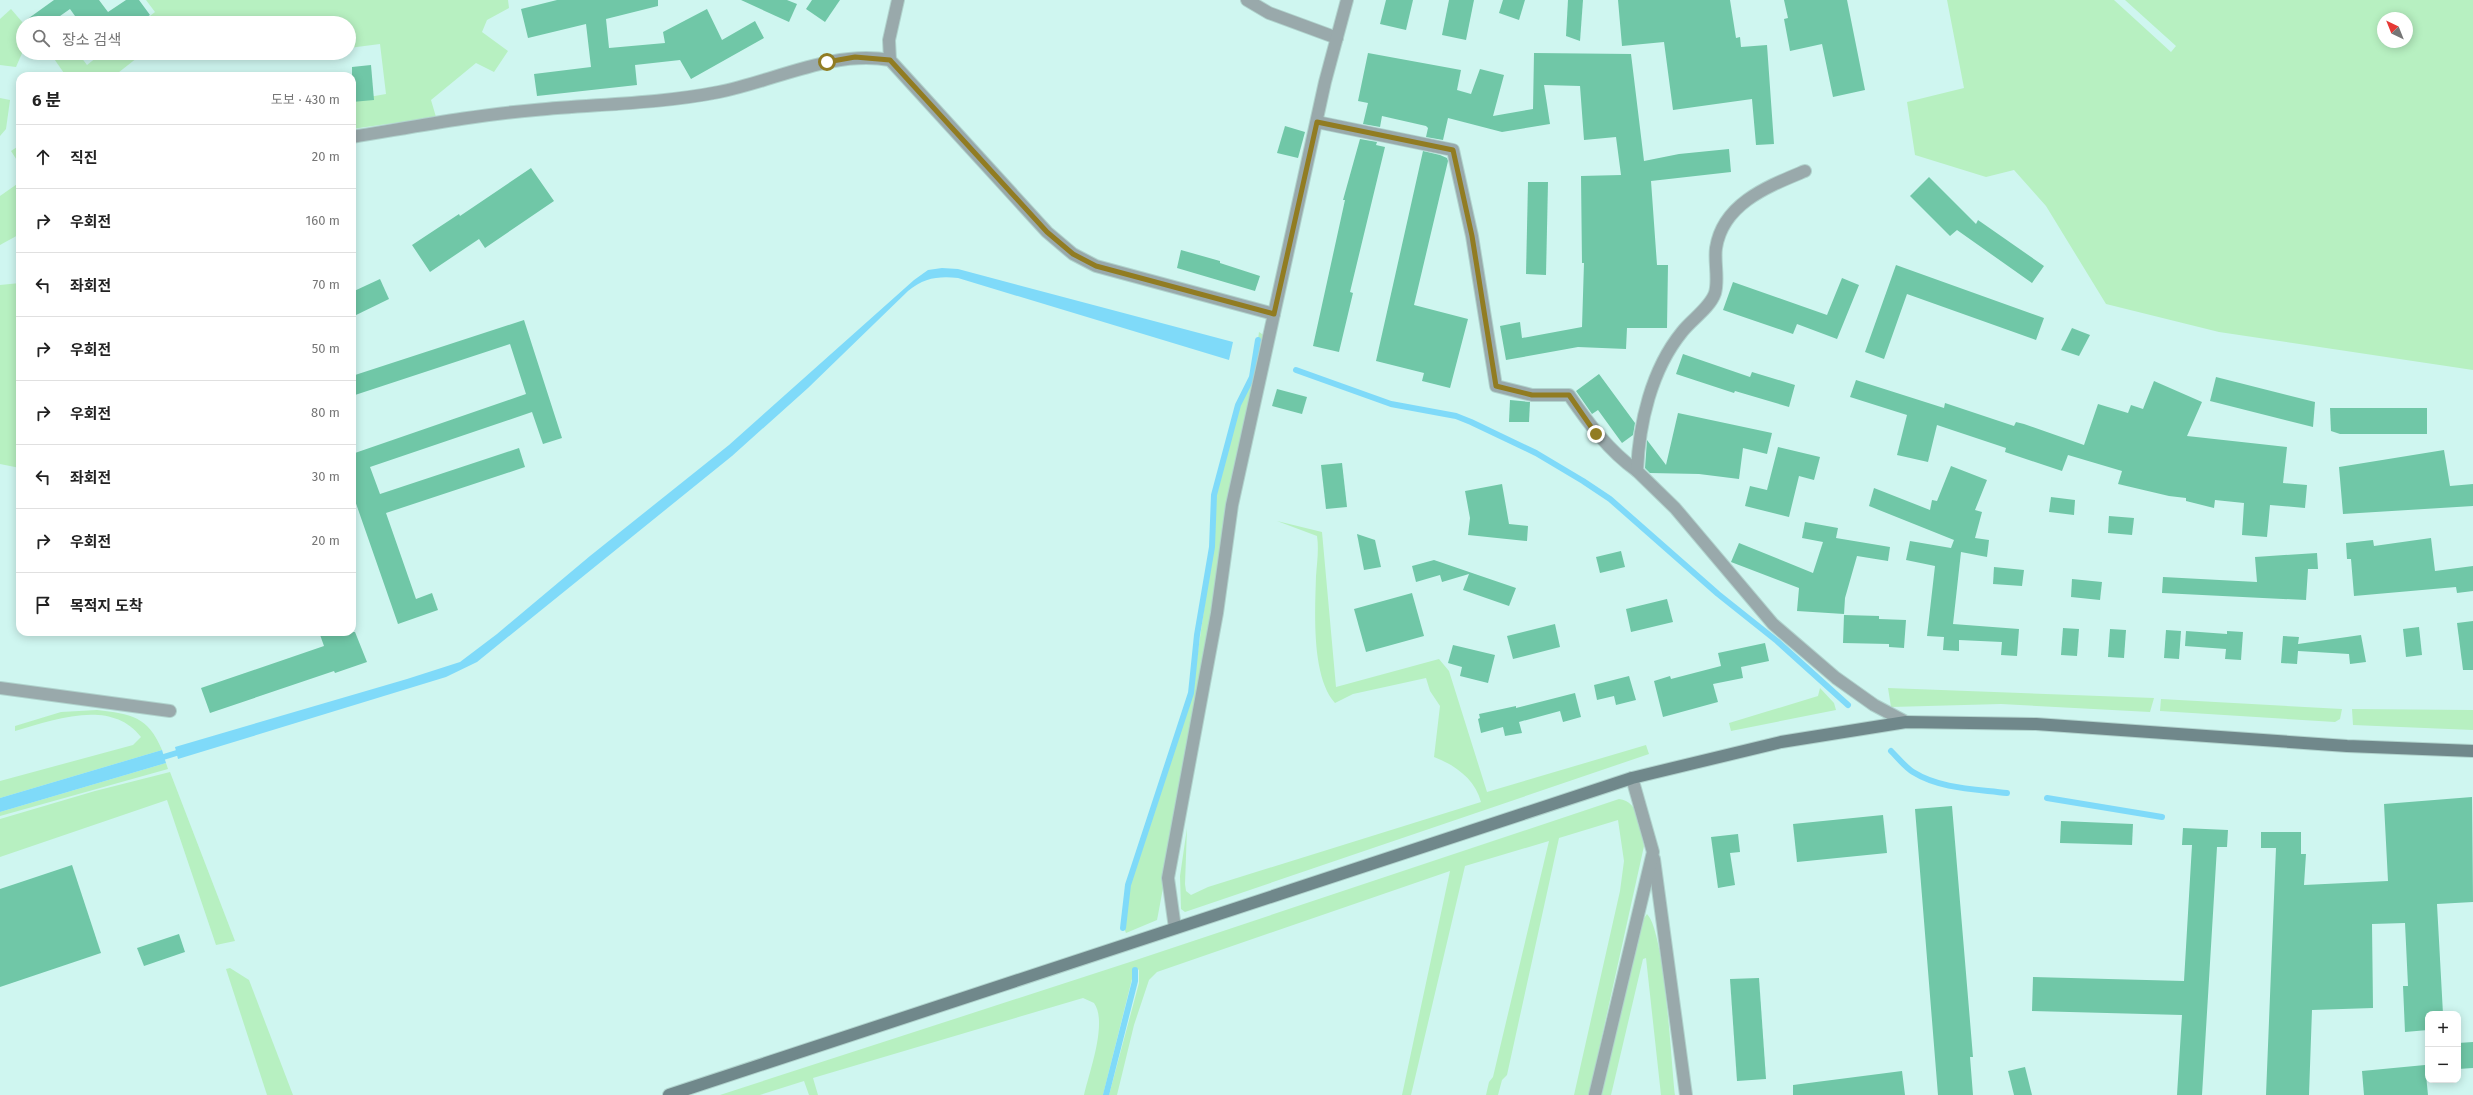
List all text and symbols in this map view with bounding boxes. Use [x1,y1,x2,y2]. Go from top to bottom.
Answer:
north arrow [2377,12,2413,48]
search box [16,16,356,60]
icon: search [30,27,52,49]
text: 장소 검색 [62,31,121,49]
route start [818,53,836,71]
text: 6 분 [32,90,61,111]
text: 도보 · 430 m [271,92,340,107]
icon: ahead [32,146,54,168]
text: 직진 [70,149,98,167]
text: 20 m [312,149,340,164]
icon: right [32,210,54,232]
text: 우회전 [70,213,111,231]
text: 160 m [306,213,340,228]
icon: left [32,274,54,296]
text: 좌회전 [70,277,111,295]
text: 70 m [313,277,340,292]
icon: right [32,338,54,360]
text: 우회전 [70,341,111,359]
text: 50 m [312,341,340,356]
icon: right [32,402,54,424]
text: 우회전 [70,405,111,423]
text: 80 m [311,405,340,420]
route end [1587,425,1605,443]
icon: left [32,466,54,488]
text: 좌회전 [70,469,111,487]
text: 30 m [312,469,340,484]
icon: right [32,530,54,552]
text: 우회전 [70,533,111,551]
text: 20 m [312,533,340,548]
icon: arrive [32,594,54,616]
text: 목적지 도착 [70,597,143,615]
map controls [2425,1011,2461,1083]
button: + [2425,1011,2461,1047]
button: − [2425,1047,2461,1083]

